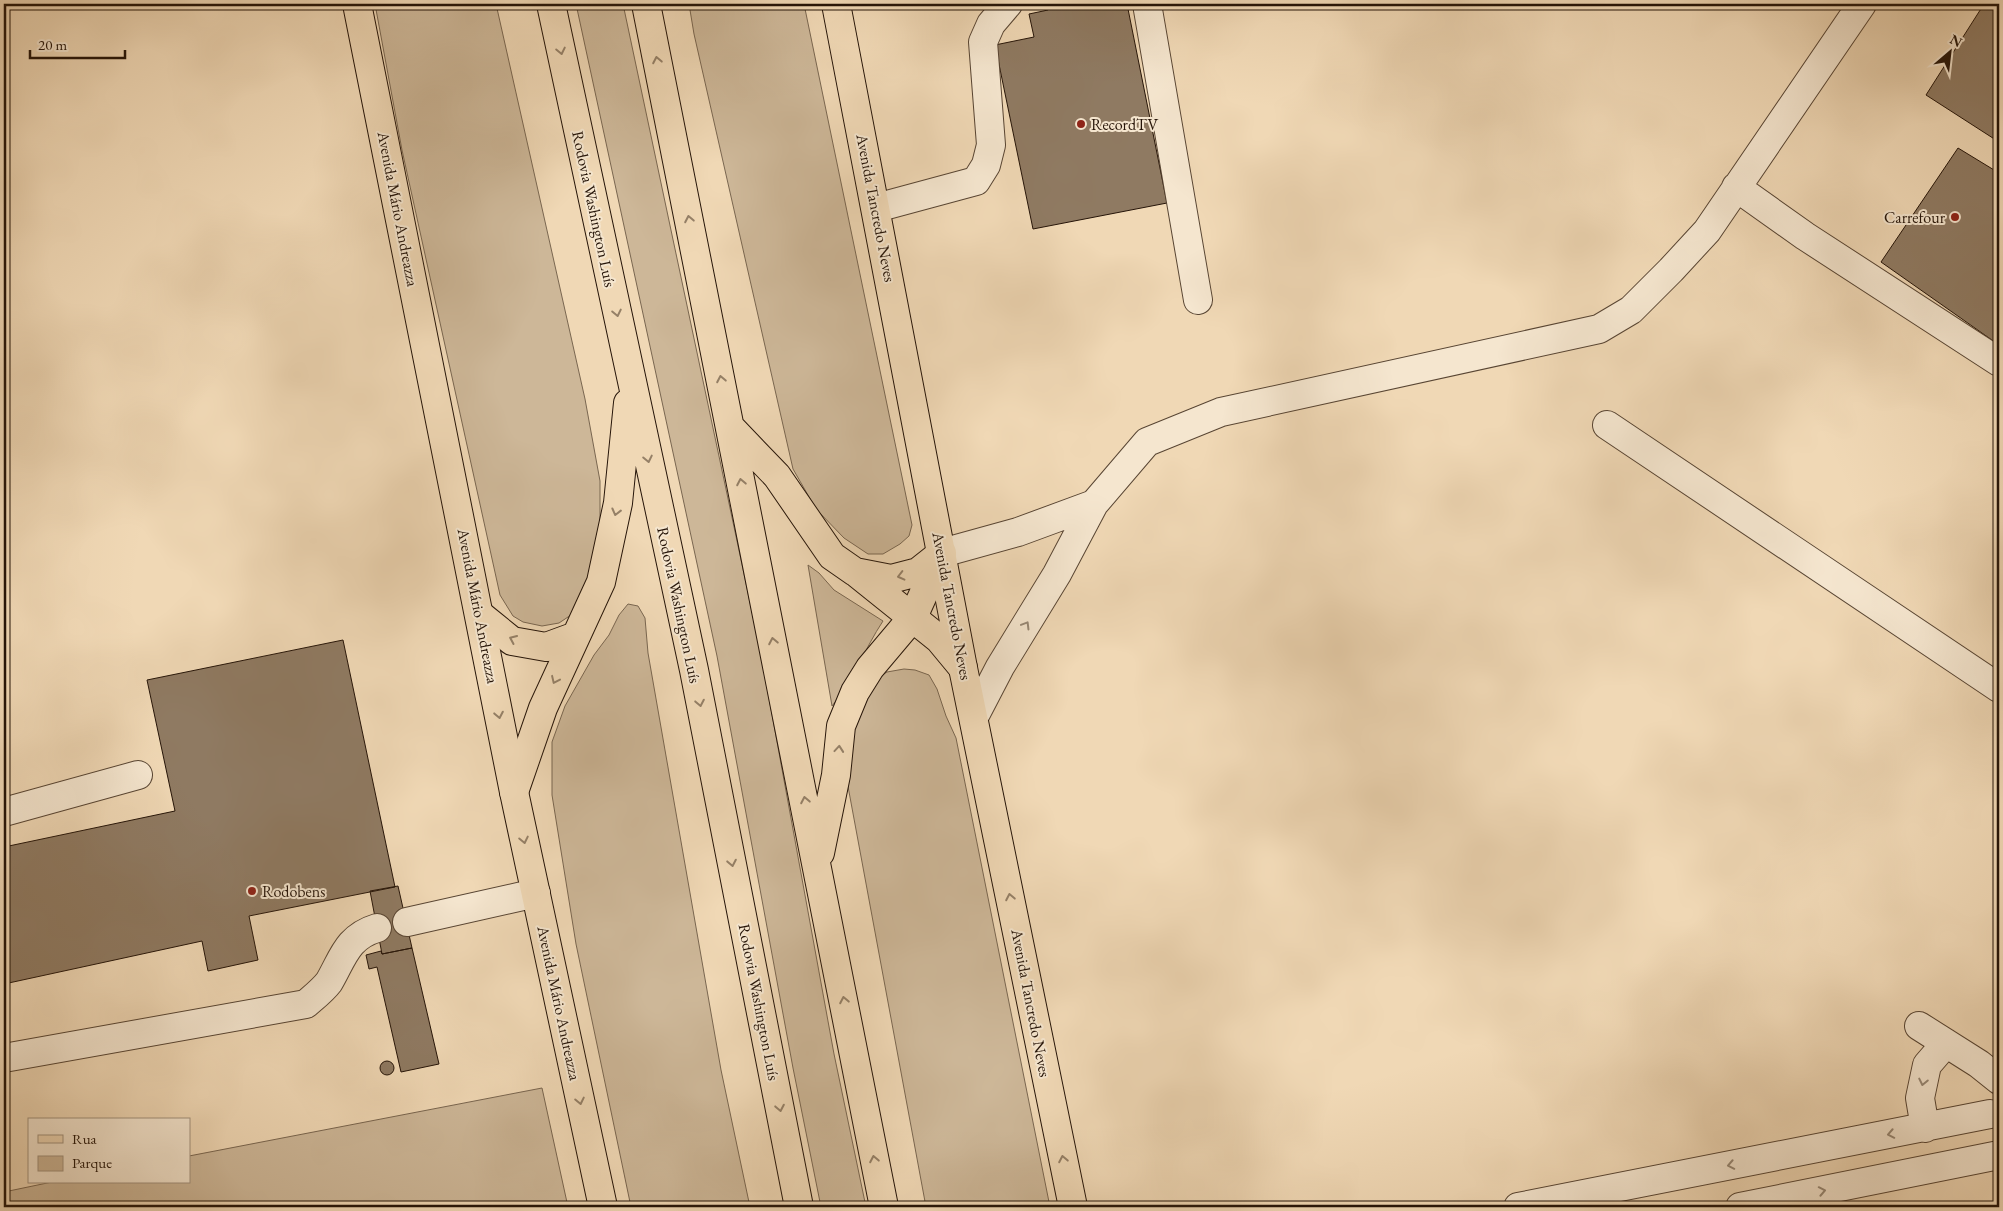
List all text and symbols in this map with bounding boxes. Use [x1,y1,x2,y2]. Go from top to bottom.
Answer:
scale bar [30,28,125,60]
north arrow [1926,28,1976,78]
text: N [1947,30,1966,51]
text: 20 m [38,35,67,54]
one-way arrow [555,47,566,56]
one-way arrow [653,56,663,65]
place label: RecordTV [1091,114,1158,135]
marker: RecordTV [1075,118,1087,130]
street label: Avenida Mário Andreazza [372,129,423,289]
street label: Rodovia Washington Luís [567,129,621,289]
street label: Avenida Tancredo Neves [851,131,901,284]
place label: Carrefour [1884,207,1946,228]
marker: Carrefour [1949,211,1961,223]
one-way arrow [684,215,695,224]
one-way arrow [611,309,621,318]
one-way arrow [716,374,726,383]
one-way arrow [642,454,653,463]
one-way arrow [737,477,747,486]
one-way arrow [611,508,622,517]
street label: Rodovia Washington Luís [652,525,706,685]
street label: Avenida Mário Andreazza [452,526,503,686]
street label: Avenida Tancredo Neves [927,529,977,682]
one-way arrow [896,570,905,581]
one-way arrow [1019,621,1029,630]
one-way arrow [509,636,518,646]
one-way arrow [768,637,779,645]
one-way arrow [551,675,561,684]
one-way arrow [695,699,705,708]
one-way arrow [494,710,504,719]
one-way arrow [833,744,844,752]
one-way arrow [800,796,810,805]
one-way arrow [518,835,529,844]
one-way arrow [726,858,736,867]
place label: Rodobens [262,881,325,902]
marker: Rodobens [246,885,258,897]
one-way arrow [1005,893,1016,902]
street label: Rodovia Washington Luís [733,922,785,1082]
street label: Avenida Mário Andreazza [532,923,586,1083]
street label: Avenida Tancredo Neves [1006,926,1056,1079]
one-way arrow [839,995,849,1004]
one-way arrow [1918,1078,1929,1086]
one-way arrow [574,1097,585,1106]
one-way arrow [774,1104,784,1112]
legend [28,1118,190,1184]
text: Rua [72,1129,97,1148]
one-way arrow [1887,1129,1895,1139]
text: Parque [72,1153,112,1172]
one-way arrow [870,1155,880,1164]
one-way arrow [1058,1155,1069,1164]
one-way arrow [1727,1160,1736,1170]
one-way arrow [1818,1186,1826,1196]

